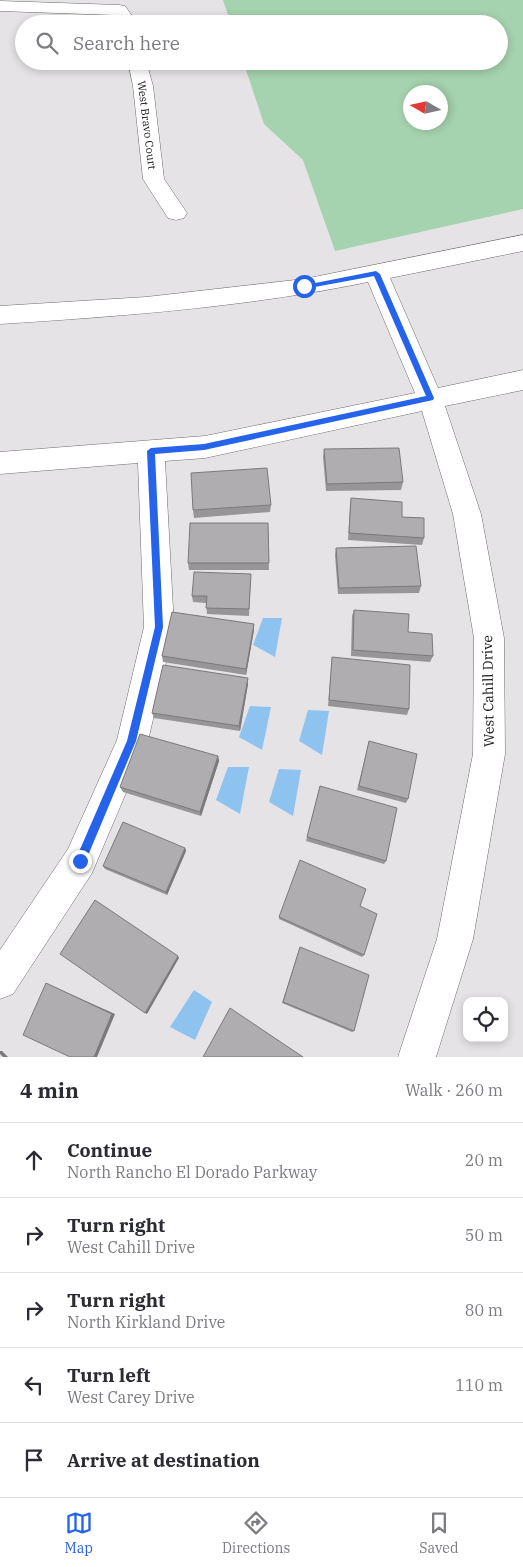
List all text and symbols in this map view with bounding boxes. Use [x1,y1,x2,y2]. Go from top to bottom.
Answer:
search box [15,15,508,70]
icon: search [33,29,61,57]
text: Search here [73,31,180,55]
street label: West Bravo Court [135,80,159,170]
north arrow [403,85,448,130]
route start [293,275,316,298]
street label: West Cahill Drive [478,635,498,747]
route end [69,850,92,873]
map controls [463,997,508,1042]
button: locate [463,997,508,1042]
text: 4 min [20,1076,79,1104]
text: Walk · 260 m [405,1080,503,1100]
text: Continue [67,1138,152,1162]
icon: ahead [20,1146,48,1174]
text: 20 m [465,1150,503,1170]
text: North Rancho El Dorado Parkway [67,1162,317,1182]
text: Turn right [67,1213,165,1237]
icon: right [20,1221,48,1249]
text: 50 m [465,1225,503,1245]
text: West Cahill Drive [67,1237,195,1257]
text: Turn right [67,1288,165,1312]
icon: right [20,1296,48,1324]
text: 80 m [465,1300,503,1320]
text: North Kirkland Drive [67,1312,225,1332]
text: Turn left [67,1363,150,1387]
icon: left [20,1371,48,1399]
text: 110 m [455,1375,503,1395]
text: West Carey Drive [67,1387,195,1407]
icon: arrive [20,1446,48,1474]
text: Arrive at destination [67,1448,260,1472]
tab: Map [65,1509,93,1557]
tab: Directions [222,1509,290,1557]
tab: Saved [419,1509,458,1557]

